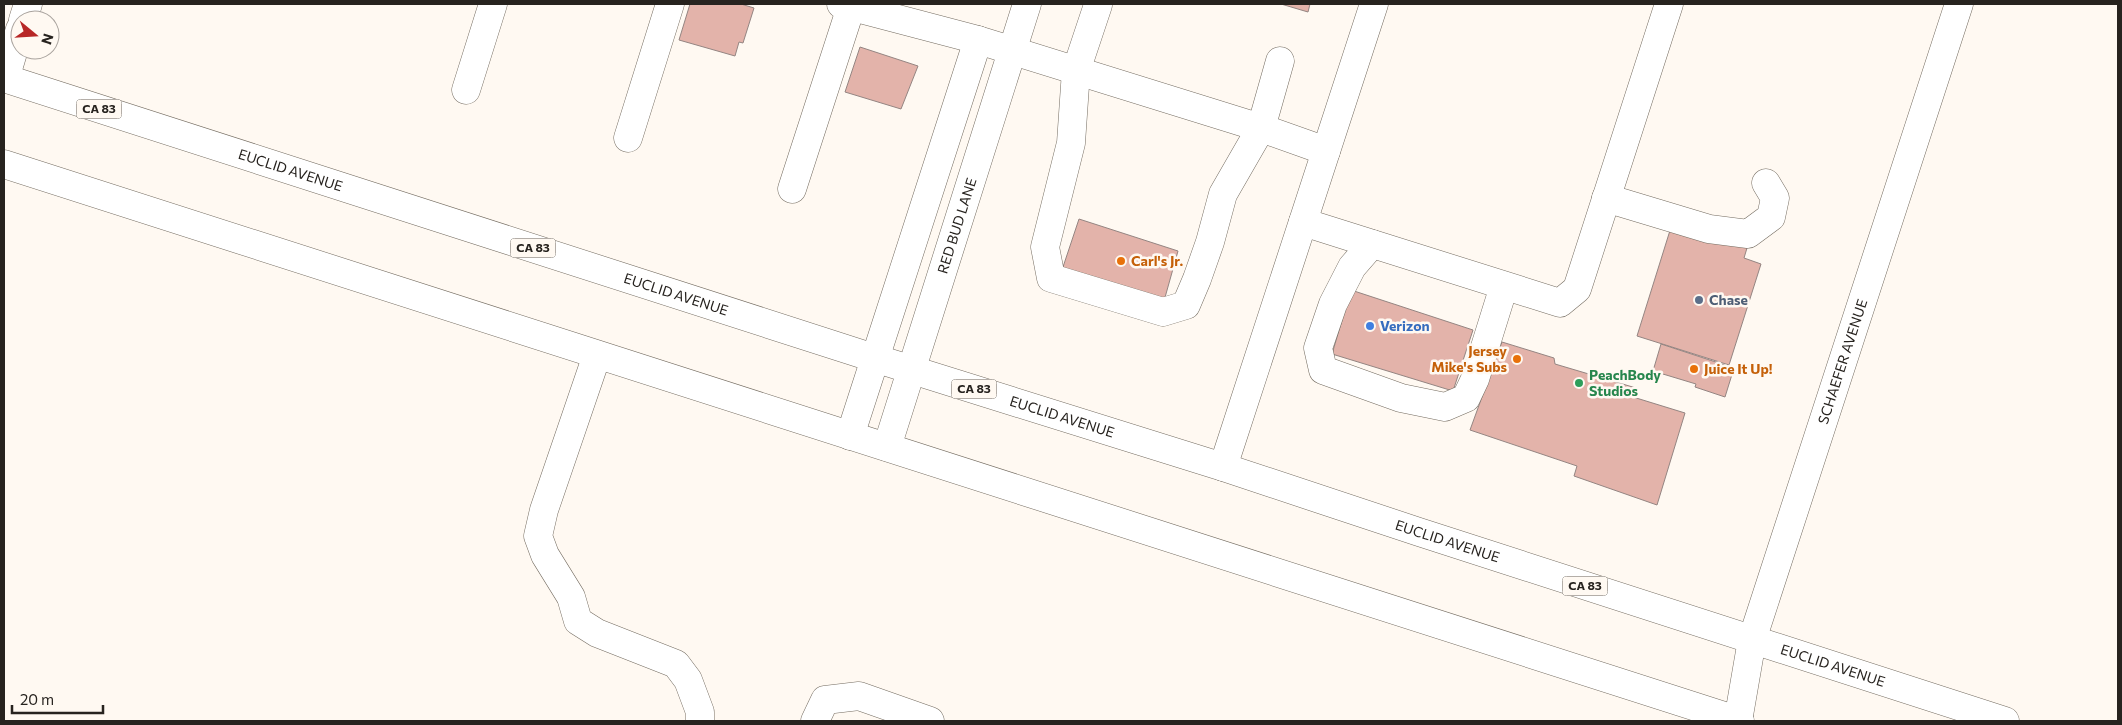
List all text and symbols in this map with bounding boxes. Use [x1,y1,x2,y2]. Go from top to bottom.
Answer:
north arrow [10,10,60,60]
text: N [38,32,58,47]
road number: CA 83 [76,100,122,118]
street label: EUCLID AVENUE [236,145,345,194]
street label: RED BUD LANE [933,176,980,276]
road number: CA 83 [510,238,556,258]
place label: Carl's Jr. [1131,252,1183,269]
marker: Carl's Jr. [1115,255,1127,267]
street label: EUCLID AVENUE [622,269,731,319]
place label: Chase [1709,291,1748,308]
marker: Chase [1693,294,1705,306]
street label: SCHAEFER AVENUE [1814,297,1870,426]
place label: Verizon [1380,317,1430,334]
marker: Verizon [1364,320,1376,332]
place label: Jersey Mike's Subs [1431,342,1507,375]
marker: Jersey Mike's Subs [1511,353,1523,365]
place label: Juice It Up! [1704,360,1773,377]
marker: Juice It Up! [1688,363,1700,375]
place label: PeachBody Studios [1589,366,1661,399]
marker: PeachBody Studios [1573,377,1585,389]
road number: CA 83 [952,379,996,398]
street label: EUCLID AVENUE [1008,392,1117,441]
street label: EUCLID AVENUE [1393,516,1502,565]
road number: CA 83 [1562,576,1608,596]
street label: EUCLID AVENUE [1779,640,1887,690]
scale bar [12,682,104,714]
text: 20 m [20,690,54,708]

